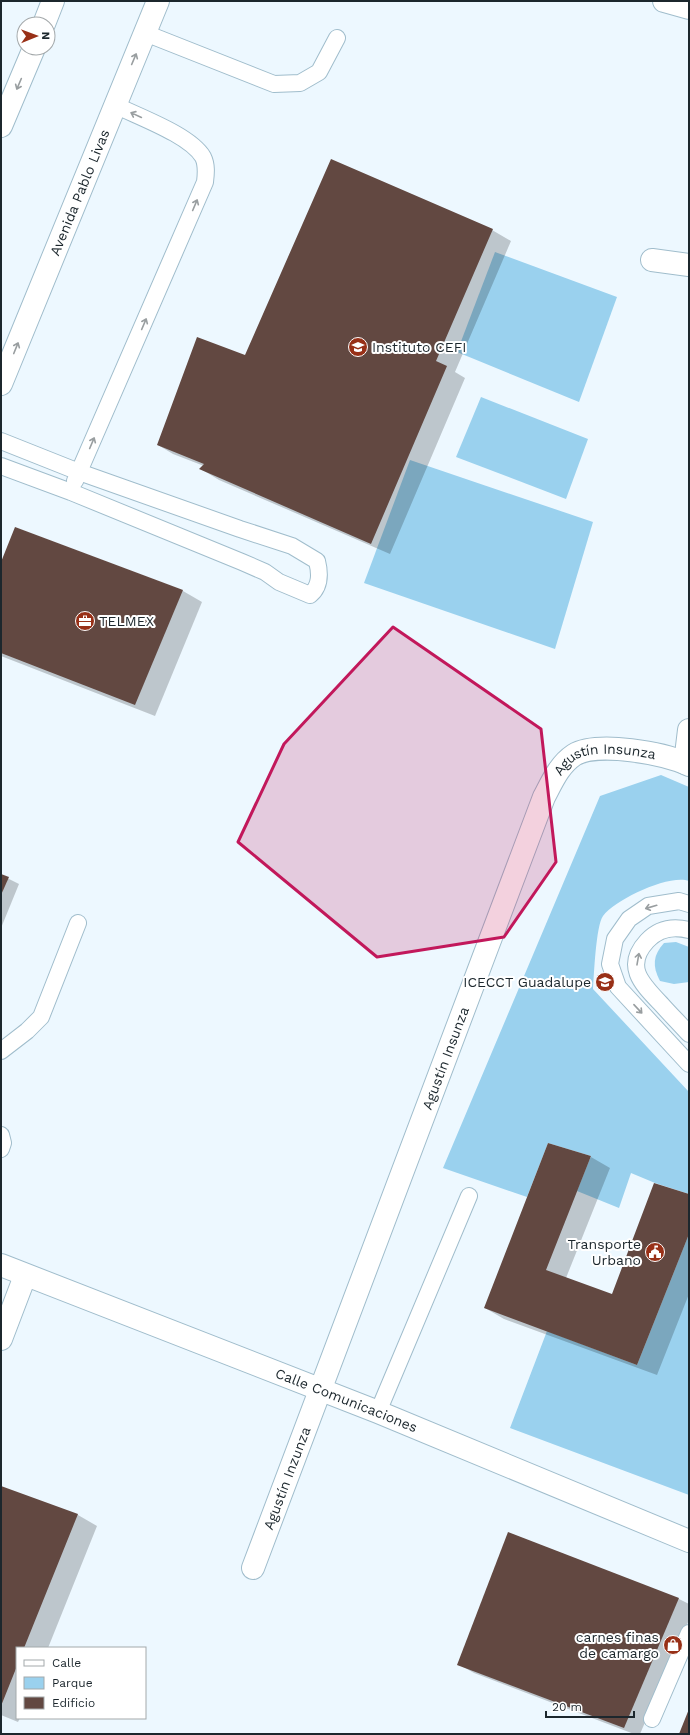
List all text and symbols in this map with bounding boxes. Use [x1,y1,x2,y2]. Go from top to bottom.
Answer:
north arrow [16,16,56,56]
text: N [39,32,52,40]
one-way arrow [131,54,139,66]
one-way arrow [14,78,22,90]
one-way arrow [130,111,142,118]
street label: Avenida Pablo Livas [47,127,113,258]
one-way arrow [192,199,200,211]
one-way arrow [140,318,148,330]
school or university icon: Instituto CEFI [347,336,369,358]
place label: Instituto CEFI [372,339,466,355]
one-way arrow [12,342,20,354]
one-way arrow [89,437,96,449]
office icon: TELMEX [74,610,96,632]
place label: TELMEX [99,613,154,629]
street label: Agustín Insunza [550,741,658,778]
one-way arrow [645,904,658,911]
one-way arrow [634,953,642,966]
school or university icon: ICECCT Guadalupe [594,971,616,993]
place label: ICECCT Guadalupe [463,974,591,990]
street label: Agustín Insunza [419,1004,472,1112]
one-way arrow [633,1004,643,1014]
place label: Transporte Urbano [568,1236,641,1268]
public building icon: Transporte Urbano [644,1241,666,1263]
street label: Calle Comunicaciones [273,1365,420,1435]
street label: Agustín Inzunza [260,1424,314,1532]
place label: carnes finas de camargo [576,1629,659,1661]
shop icon: carnes finas de camargo [662,1634,684,1656]
legend [16,1647,146,1719]
text: Calle [52,1656,81,1670]
text: Parque [52,1676,93,1690]
scale bar [546,1693,634,1719]
text: Edificio [52,1696,95,1710]
text: 20 m [552,1700,582,1714]

